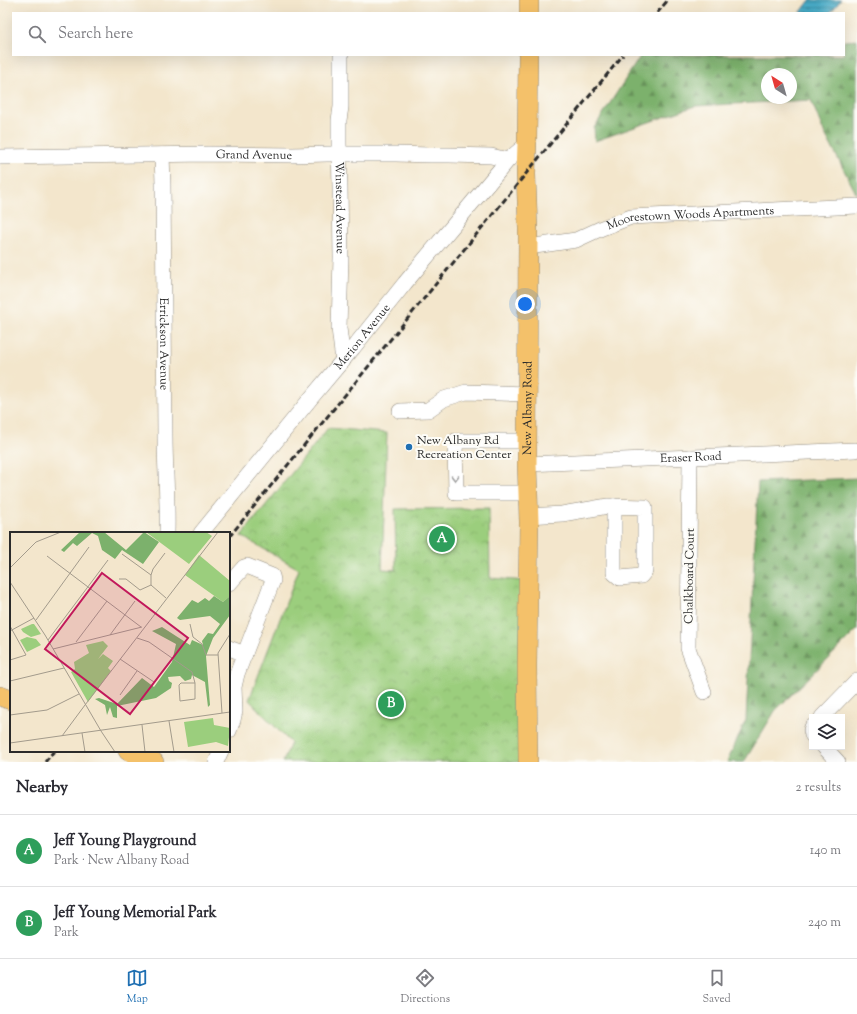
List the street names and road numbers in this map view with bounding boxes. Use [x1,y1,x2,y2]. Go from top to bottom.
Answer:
street label: Grand Avenue [216,146,293,165]
street label: Winstead Avenue [329,161,349,255]
street label: Moorestown Woods Apartments [604,202,775,235]
street label: Errickson Avenue [154,298,173,391]
street label: Merion Avenue [330,300,395,374]
street label: New Albany Road [519,361,537,455]
street label: Eraser Road [660,448,722,468]
street label: Chalkboard Court [680,528,700,624]

